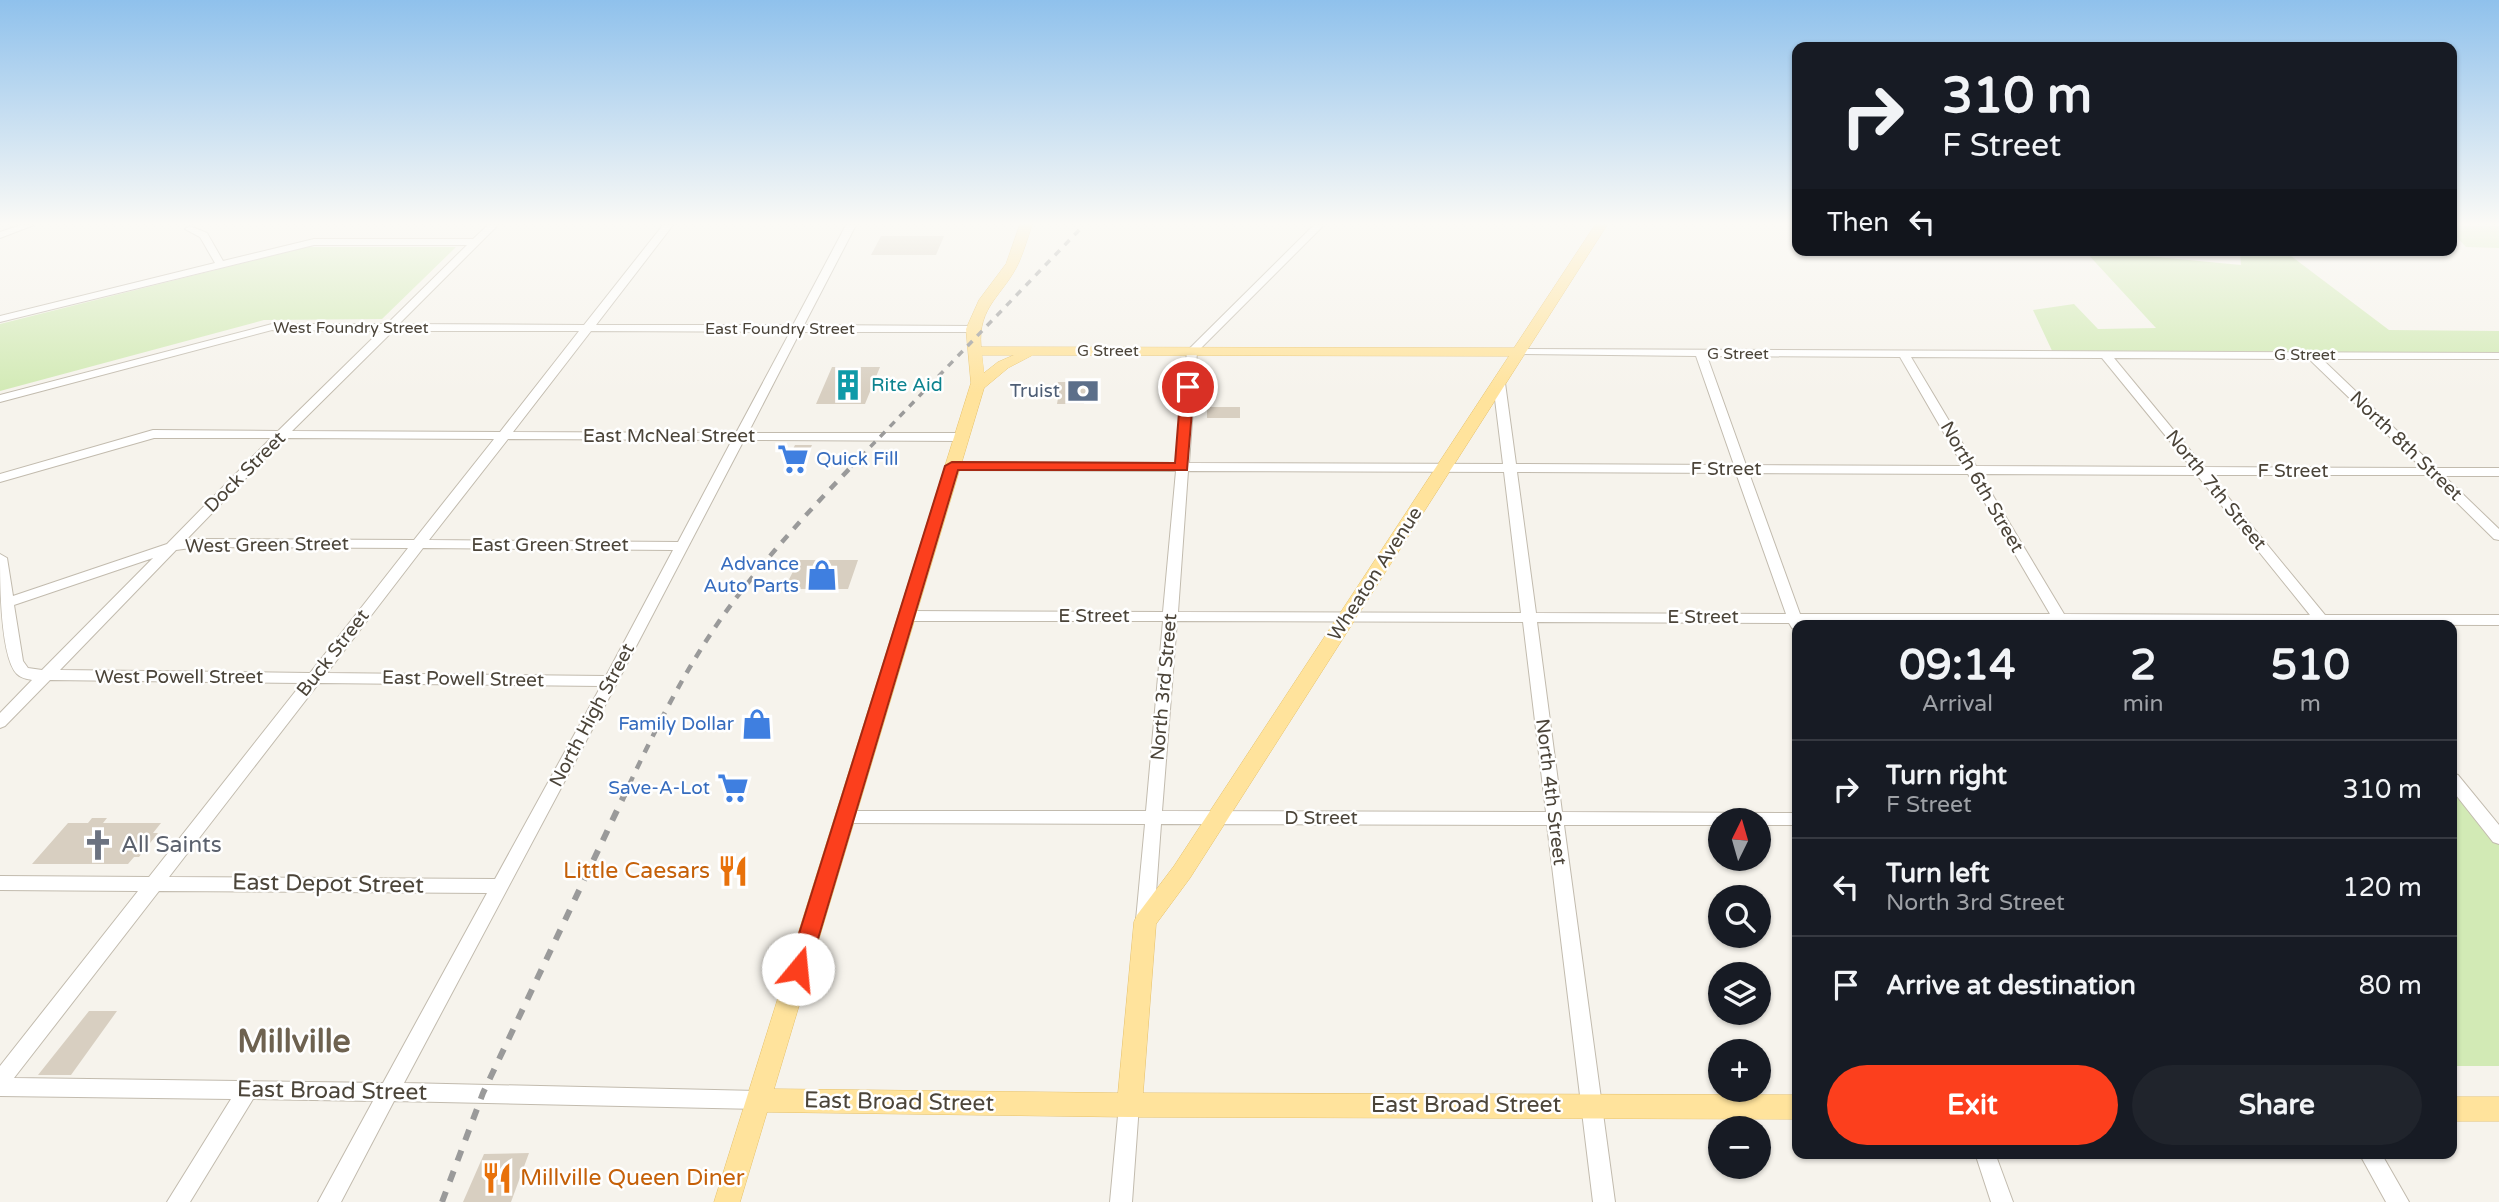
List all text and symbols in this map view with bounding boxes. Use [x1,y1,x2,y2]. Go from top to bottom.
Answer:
text: 310 m [1942,67,2092,126]
icon: right [1827,70,1918,161]
text: F Street [1942,127,2061,165]
icon: left [1903,203,1941,241]
text: Then [1827,207,1889,238]
street label: West Foundry Street [273,318,429,338]
street label: East Foundry Street [705,319,855,339]
street label: G Street [1077,341,1139,361]
street label: G Street [1707,344,1769,364]
street label: G Street [2274,345,2336,365]
pin [1158,357,1218,417]
building icon: Rite Aid [831,368,865,402]
icon: arrive [1169,368,1207,406]
place label: Rite Aid [871,374,943,396]
bank icon: Truist [1066,374,1100,408]
place label: Truist [1010,380,1060,402]
street label: North 8th Street [2345,387,2467,505]
street label: North 6th Street [1936,418,2028,556]
street label: East McNeal Street [583,425,755,447]
street label: North 7th Street [2161,426,2271,554]
street label: Dock Street [200,427,290,517]
supermarket icon: Quick Fill [776,442,810,476]
place label: Quick Fill [816,448,899,470]
street label: F Street [1691,458,1761,480]
street label: F Street [2258,460,2328,482]
street label: Wheaton Avenue [1324,503,1426,645]
street label: West Green Street [185,533,349,557]
street label: East Green Street [471,534,629,556]
place label: Advance Auto Parts [703,553,799,597]
shop icon: Advance Auto Parts [805,558,839,592]
street label: Buck Street [292,605,374,701]
street label: E Street [1058,605,1130,627]
street label: E Street [1667,606,1739,628]
street label: North 3rd Street [1147,612,1181,762]
street label: North High Street [545,640,639,790]
text: 09:14 [1899,640,2016,691]
text: 2 [2130,640,2156,691]
text: 510 [2271,640,2350,691]
street label: West Powell Street [95,666,263,688]
street label: East Powell Street [382,667,544,691]
text: Arrival [1922,690,1993,718]
text: min [2123,690,2164,718]
text: m [2300,690,2321,718]
shop icon: Family Dollar [740,707,774,741]
place label: Family Dollar [618,713,735,735]
street label: North 4th Street [1531,717,1571,867]
text: Turn right [1886,760,2007,791]
icon: right [1827,770,1865,808]
supermarket icon: Save-A-Lot [716,771,750,805]
text: 310 m [2342,774,2422,805]
place label: Save-A-Lot [608,777,710,799]
text: F Street [1886,791,1972,819]
street label: D Street [1284,807,1358,829]
north arrow [1708,808,1771,872]
map controls [1708,808,1771,1179]
church icon: All Saints [81,828,115,862]
place label: All Saints [121,831,222,859]
restaurant icon: Little Caesars [716,854,750,888]
place label: Little Caesars [563,857,710,885]
text: Turn left [1886,858,1989,889]
street label: East Depot Street [232,868,424,900]
icon: left [1827,868,1865,906]
text: 120 m [2342,872,2422,903]
button: search [1708,885,1771,948]
text: North 3rd Street [1886,889,2065,917]
position arrow [761,932,835,1006]
button: layers [1708,962,1771,1025]
icon: arrive [1827,966,1865,1004]
text: Arrive at destination [1886,970,2136,1001]
text: 80 m [2359,970,2422,1001]
district label: Millville [237,1023,351,1061]
button: + [1708,1039,1771,1102]
button: Exit [1827,1065,2118,1145]
button: Share [2132,1065,2422,1145]
street label: East Broad Street [236,1075,428,1107]
street label: East Broad Street [803,1086,995,1118]
street label: East Broad Street [1371,1091,1561,1119]
button: − [1708,1116,1771,1179]
restaurant icon: Millville Queen Diner [480,1161,514,1195]
place label: Millville Queen Diner [520,1164,745,1192]

